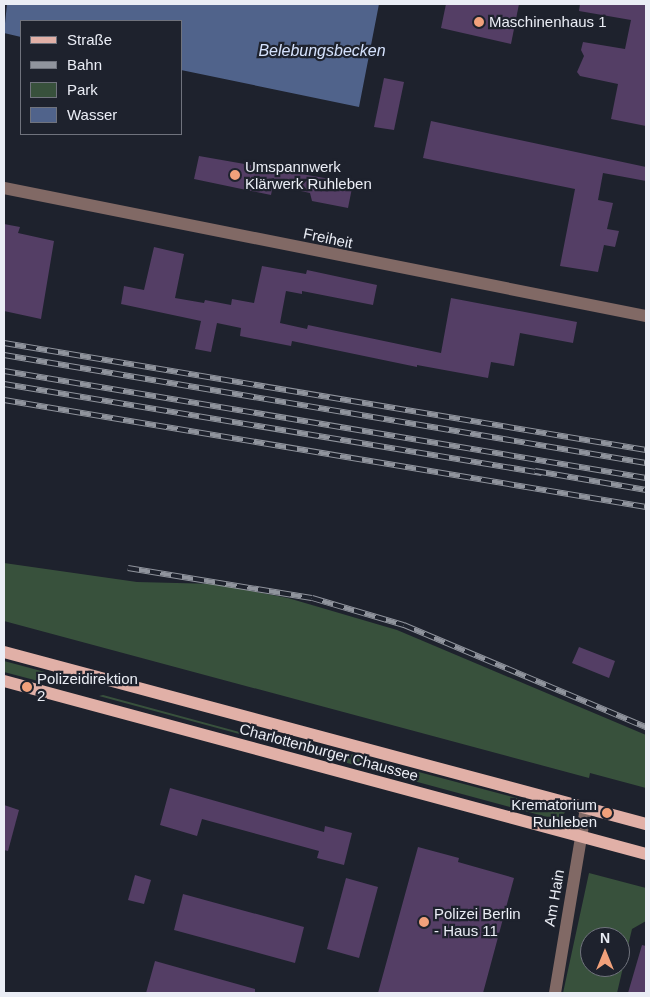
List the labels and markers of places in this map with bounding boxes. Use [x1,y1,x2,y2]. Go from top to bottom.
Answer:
place label: Maschinenhaus 1 [489,13,607,31]
marker: Maschinenhaus 1 [473,16,485,28]
place label: Umspannwerk Klärwerk Ruhleben [245,157,372,192]
marker: Umspannwerk Klärwerk Ruhleben [229,169,241,181]
place label: Polizeidirektion 2 [37,669,138,704]
marker: Polizeidirektion 2 [21,681,33,693]
place label: Krematorium Ruhleben [511,795,597,830]
marker: Krematorium Ruhleben [601,807,613,819]
place label: Polizei Berlin - Haus 11 [434,904,521,939]
marker: Polizei Berlin - Haus 11 [418,916,430,928]

